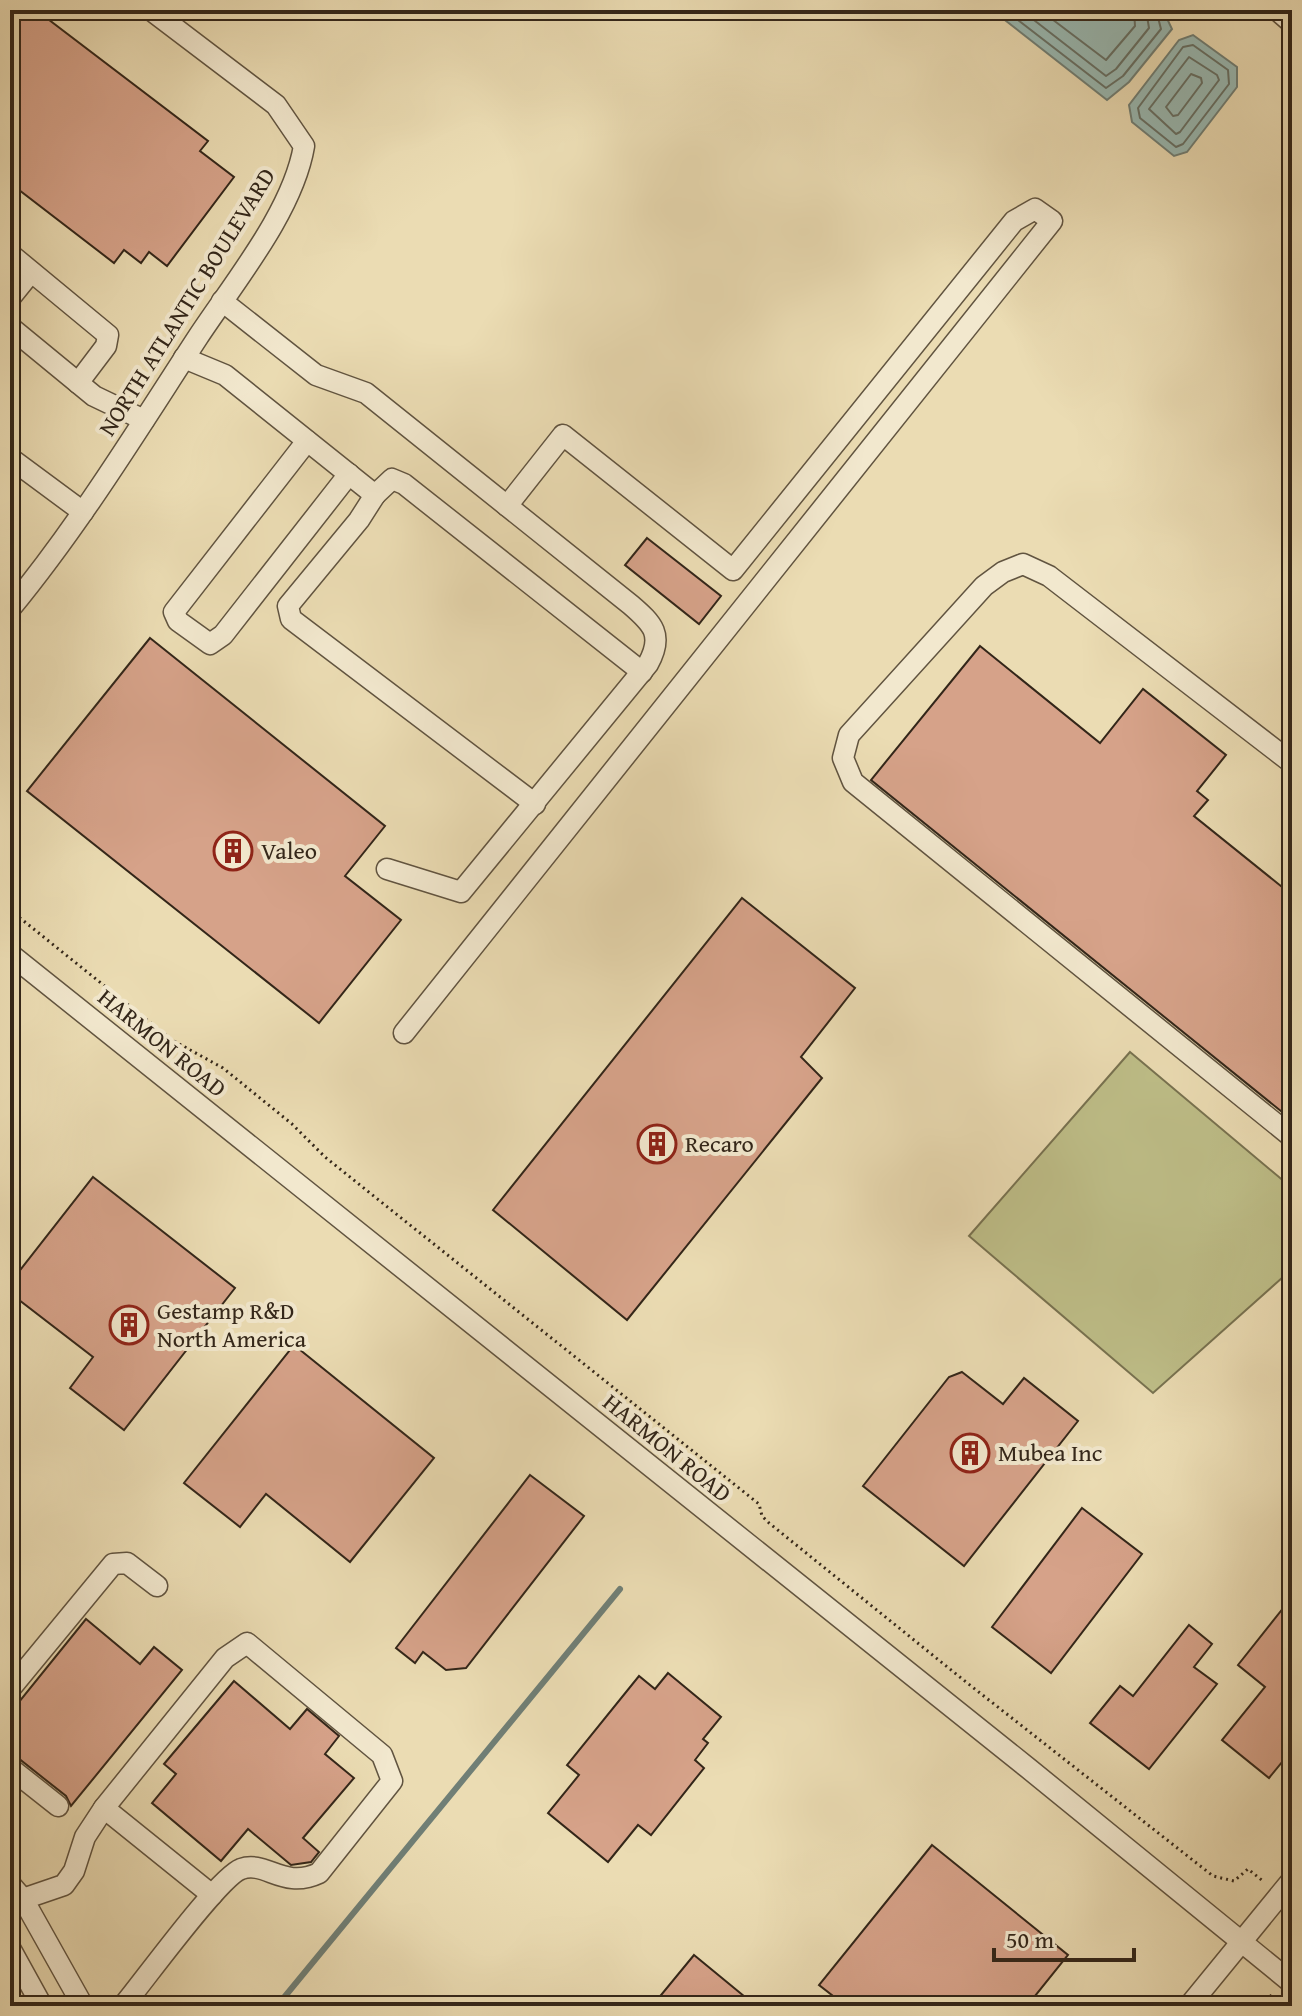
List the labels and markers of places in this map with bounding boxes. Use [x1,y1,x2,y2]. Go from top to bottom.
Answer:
building icon: Valeo [212,830,254,872]
place label: Valeo [261,833,317,868]
building icon: Recaro [636,1123,678,1165]
place label: Recaro [685,1126,754,1161]
place label: Gestamp R&D North America [157,1293,307,1356]
building icon: Gestamp R&D North America [108,1304,150,1346]
building icon: Mubea Inc [949,1432,991,1474]
place label: Mubea Inc [998,1435,1103,1470]

